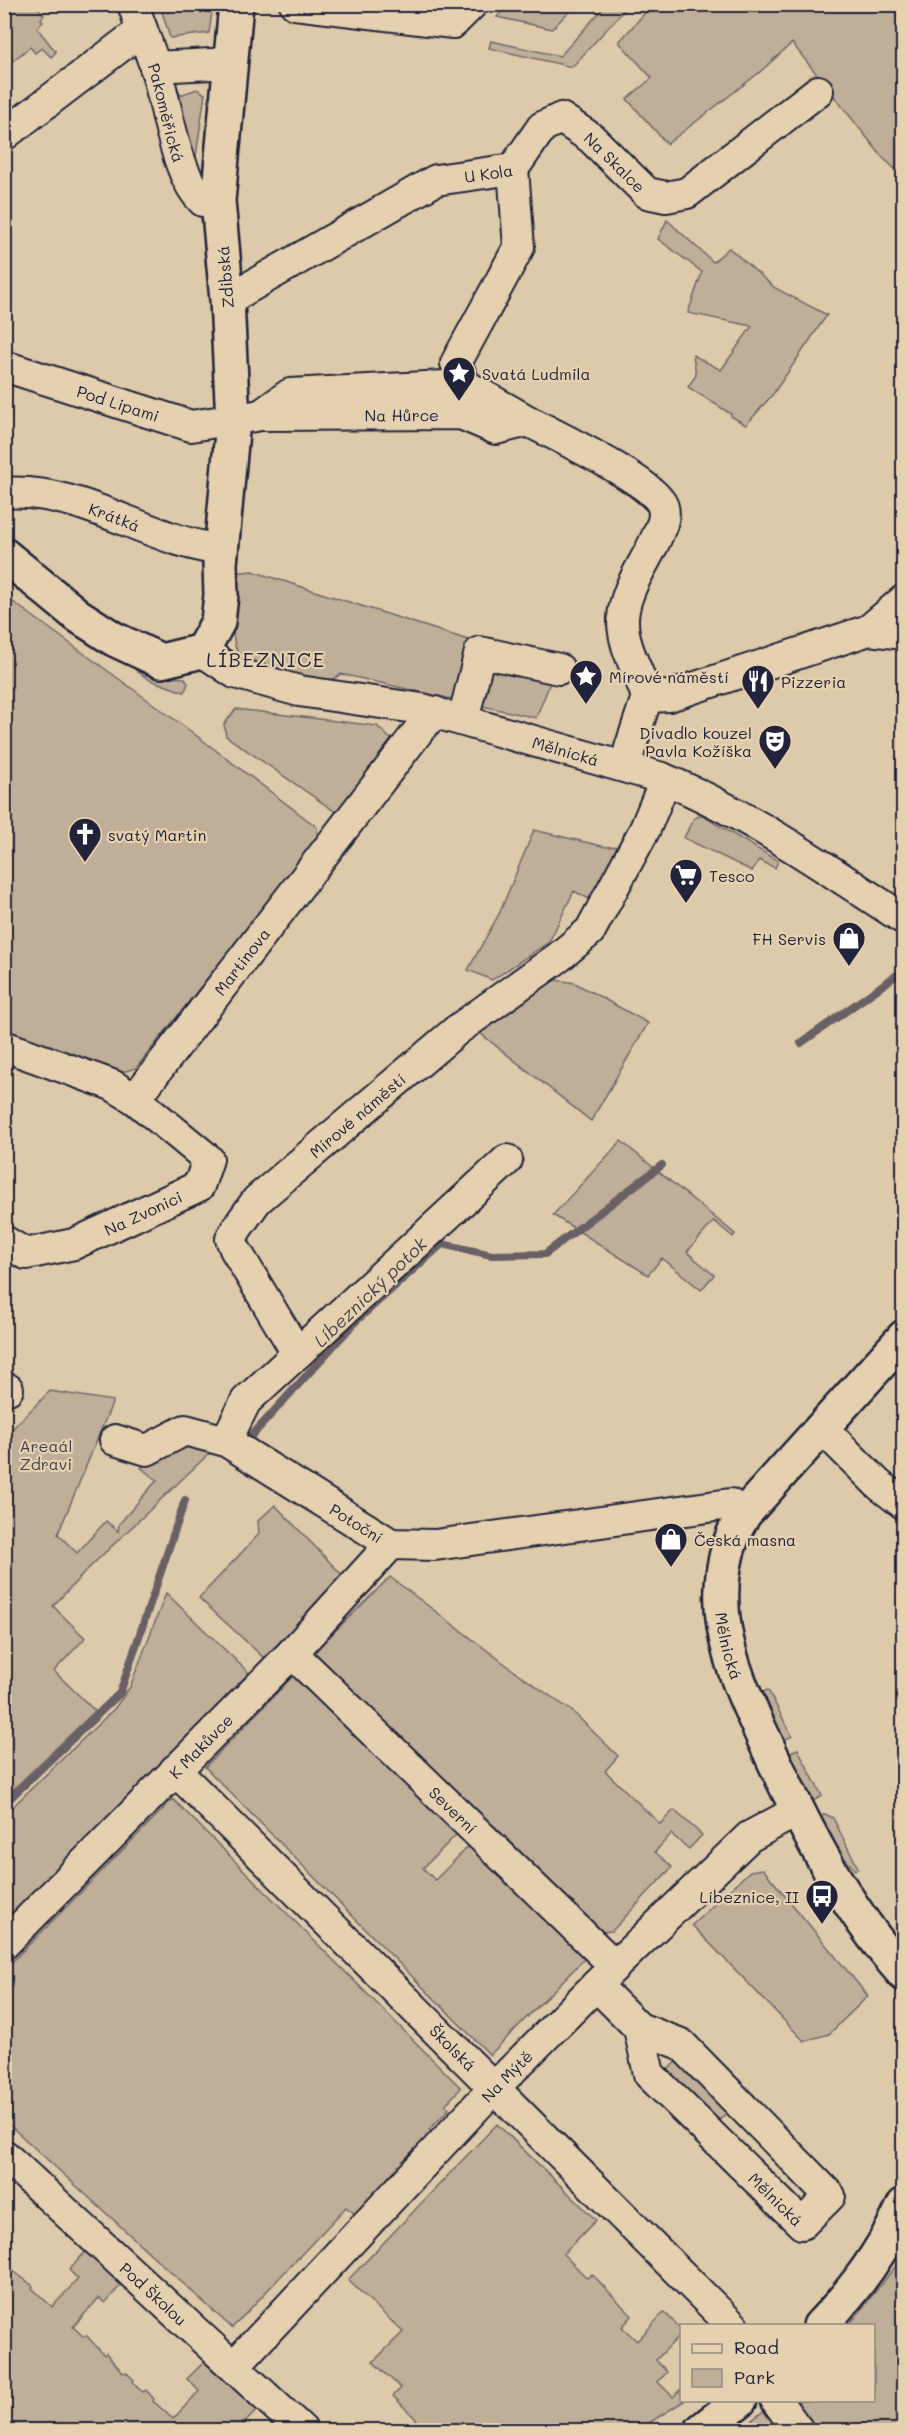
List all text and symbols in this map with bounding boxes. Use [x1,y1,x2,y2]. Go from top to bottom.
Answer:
street label: Pakoměřická [144,60,190,165]
street label: Na Skalce [580,127,650,196]
street label: U Kola [463,159,514,186]
street label: Zdibská [212,245,238,309]
place icon: Svatá Ludmila [441,355,477,402]
place label: Svatá Ludmila [482,363,591,384]
street label: Pod Lipami [74,380,162,426]
street label: Na Hůrce [364,404,439,425]
street label: Krátká [86,497,143,536]
district label: LÍBEZNICE [206,646,326,672]
place icon: Mírové náměstí [568,658,604,705]
restaurant icon: Pizzeria [740,663,776,710]
place label: Mírové náměstí [609,666,729,687]
place label: Pizzeria [781,671,846,692]
place label: Divadlo kouzel Pavla Kožíška [639,722,752,761]
theatre icon: Divadlo kouzel Pavla Kožíška [757,723,793,770]
street label: Mělnická [530,731,602,770]
church icon: svatý Martin [67,816,103,863]
place label: svatý Martin [108,824,206,845]
supermarket icon: Tesco [668,857,704,904]
place label: Tesco [709,865,755,886]
shop icon: FH Servis [831,920,867,967]
street label: Martinova [209,923,274,999]
place label: FH Servis [752,928,826,949]
street label: Mírové náměstí [304,1068,410,1162]
street label: Na Zvonici [101,1186,185,1240]
water label: Líbeznický potok [308,1232,432,1352]
park label: Areaál Zdravi [20,1435,72,1474]
street label: Potoční [326,1498,387,1547]
shop icon: Česká masna [653,1521,689,1568]
place label: Česká masna [694,1529,796,1550]
street label: Mělnická [712,1611,748,1682]
street label: K Makůvce [164,1709,237,1782]
street label: Severní [425,1781,482,1838]
bus stop icon: Líbeznice, II [804,1878,840,1925]
place label: Líbeznice, II [700,1886,799,1907]
street label: Školská [426,2020,481,2075]
street label: Na Mýtě [476,2045,537,2106]
street label: Mělnická [744,2167,808,2230]
street label: Pod Školou [116,2257,192,2330]
legend [680,2324,875,2402]
text: Road [734,2335,779,2359]
text: Park [734,2365,775,2389]

